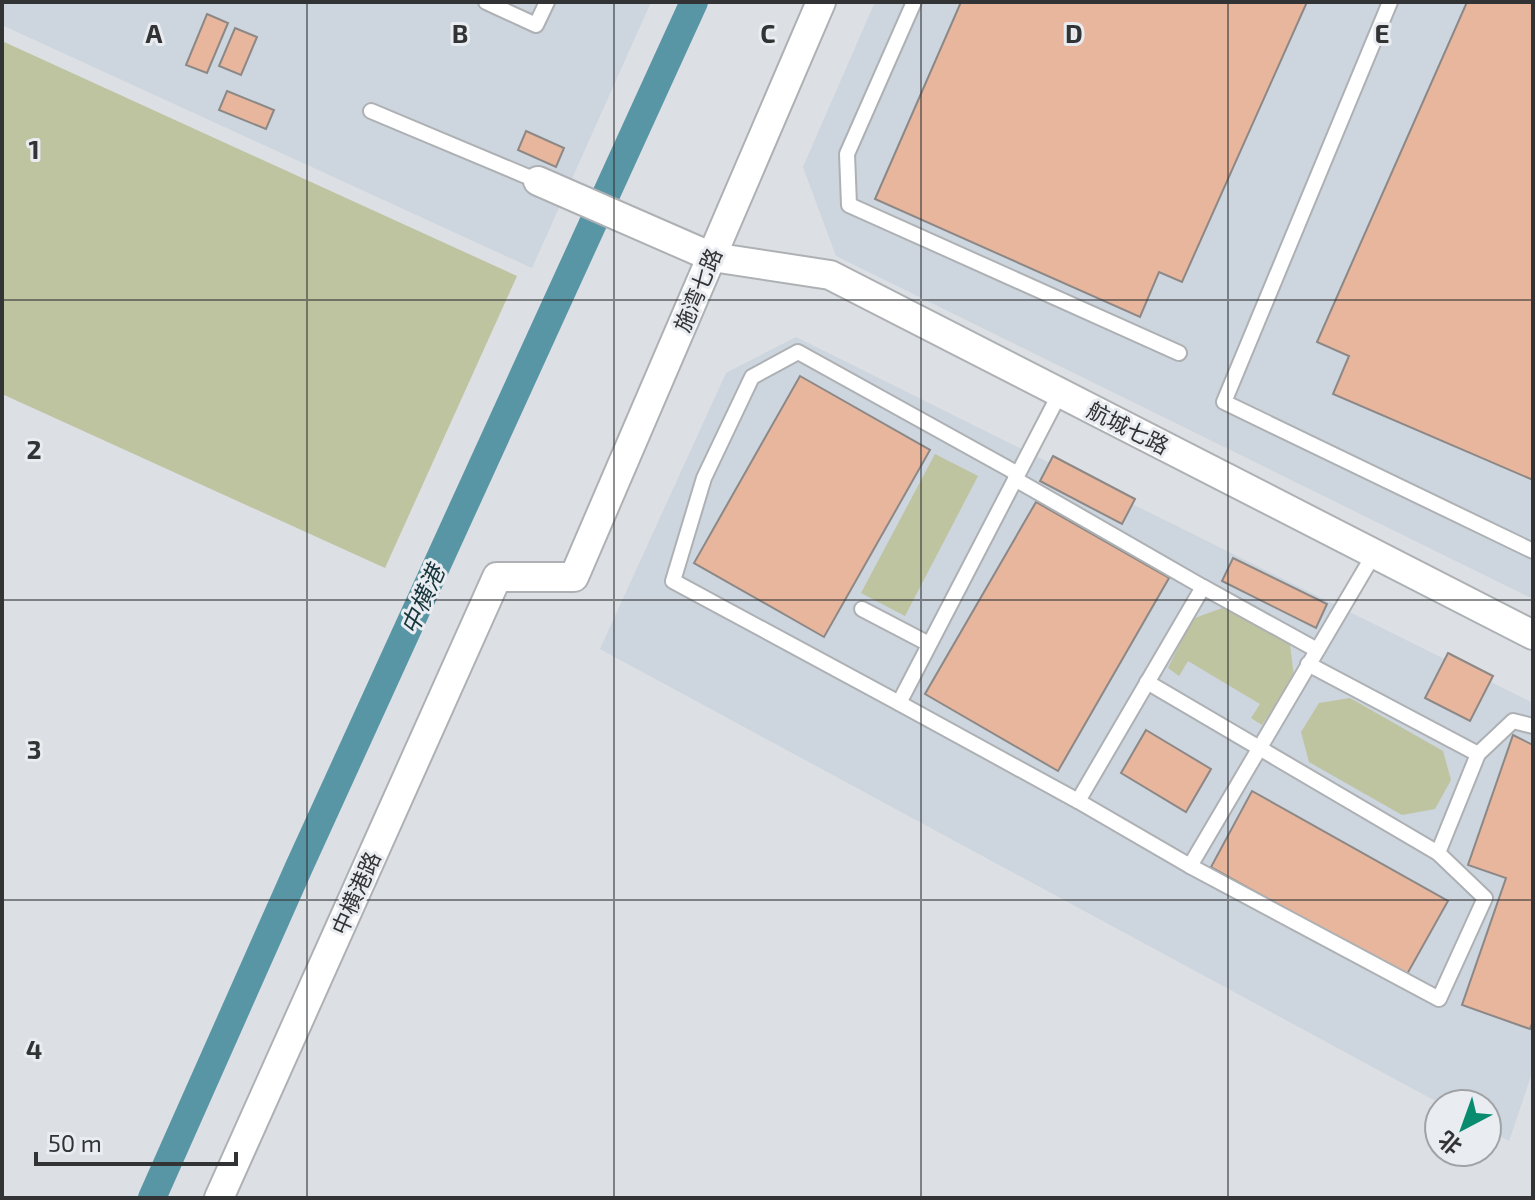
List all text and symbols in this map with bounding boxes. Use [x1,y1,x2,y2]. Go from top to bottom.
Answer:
text: A [146,17,163,48]
text: B [452,17,468,48]
text: C [760,17,776,48]
text: D [1065,17,1083,48]
text: E [1374,17,1390,48]
text: 1 [28,133,40,164]
street label: 施湾七路 [668,244,726,335]
street label: 航城七路 [1083,396,1174,459]
text: 2 [26,433,42,464]
water label: 中横港 [394,558,451,638]
text: 3 [27,733,41,764]
street label: 中横港路 [325,847,385,938]
text: 4 [26,1033,42,1064]
north arrow [1423,1088,1503,1168]
scale bar [36,1116,236,1166]
text: 北 [1432,1127,1466,1161]
text: 50 m [48,1128,102,1157]

